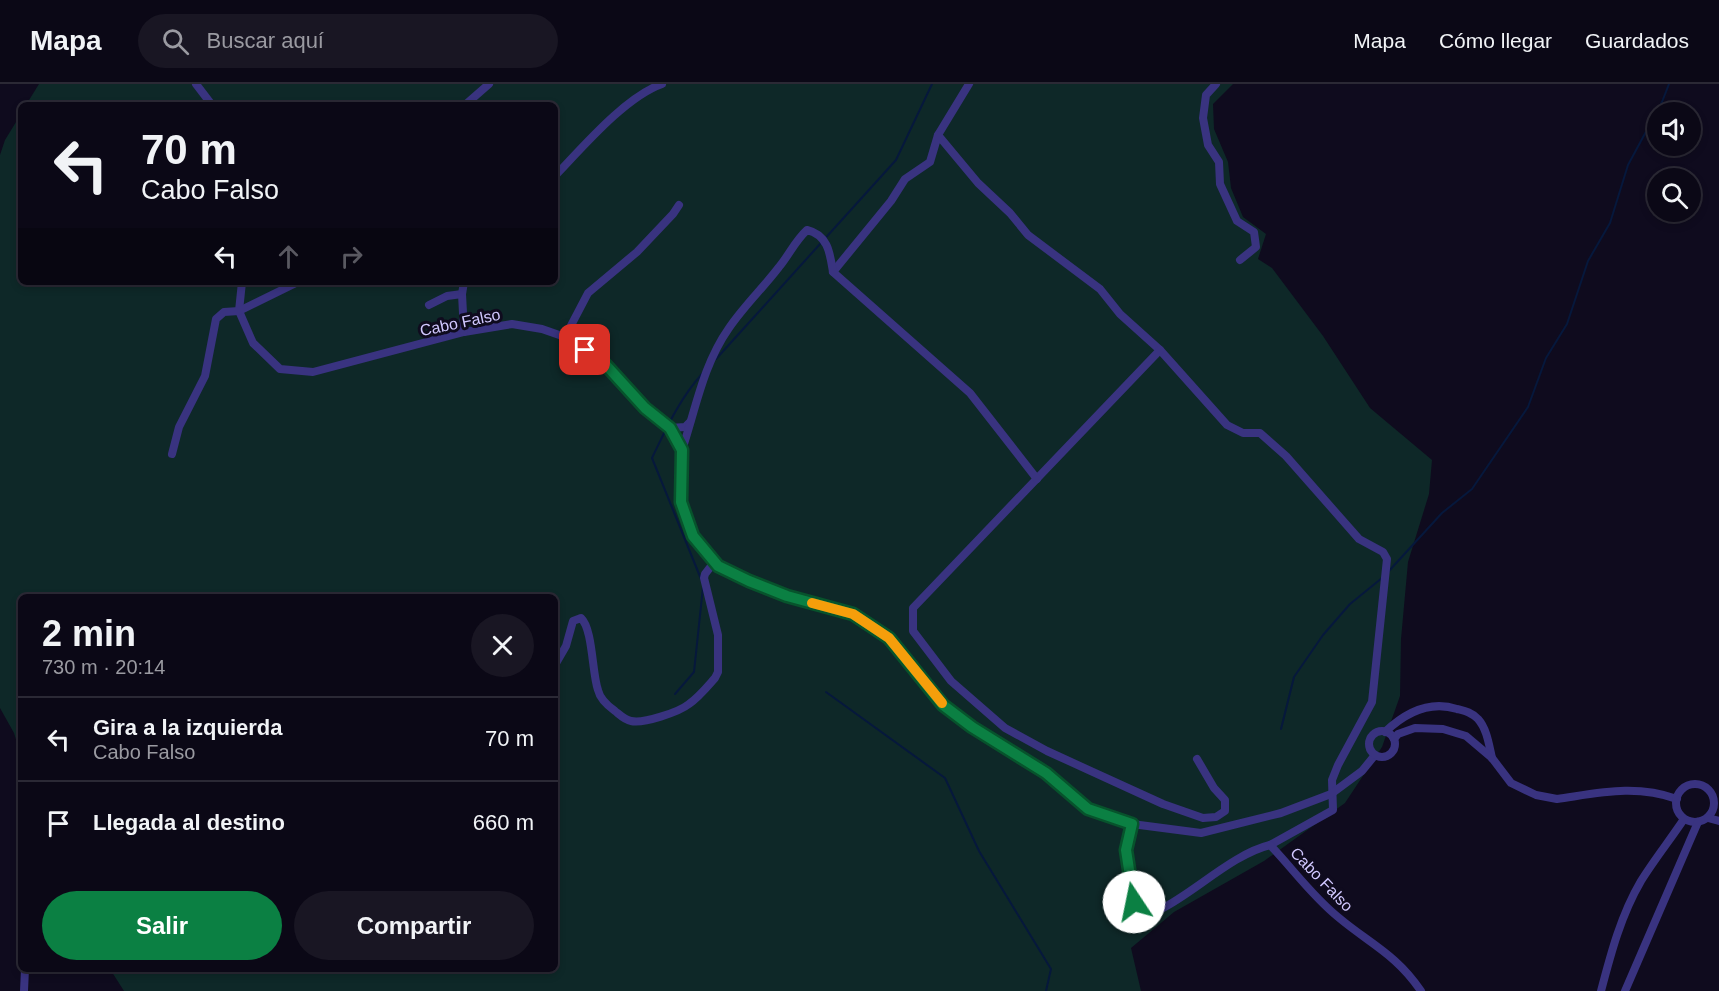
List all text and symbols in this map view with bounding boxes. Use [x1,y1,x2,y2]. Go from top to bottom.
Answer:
search box [138,14,558,68]
text: Mapa [30,25,102,56]
icon: search [159,25,192,58]
text: Buscar aquí [207,28,324,53]
text: Mapa [1353,29,1406,52]
text: Cómo llegar [1439,29,1552,52]
text: Guardados [1585,29,1689,52]
map controls [1647,102,1701,222]
button: sound [1647,102,1701,156]
icon: left [42,126,120,204]
text: 70 m [141,126,237,173]
button: search [1647,168,1701,222]
text: Cabo Falso [141,175,279,205]
icon: left [209,240,242,273]
icon: ahead [272,240,305,273]
icon: right [335,240,368,273]
street label: Cabo Falso [418,306,502,339]
pin [559,324,610,375]
icon: arrive [568,333,601,366]
text: 2 min [42,613,136,654]
button: close [471,614,534,677]
text: 730 m · 20:14 [42,656,165,678]
text: Gira a la izquierda [93,715,283,740]
icon: left [42,723,75,756]
text: 70 m [485,726,534,751]
text: Cabo Falso [93,741,195,763]
icon: arrive [42,807,75,840]
text: Llegada al destino [93,810,285,835]
text: 660 m [473,810,534,835]
street label: Cabo Falso [1287,844,1356,915]
position arrow [1102,870,1166,934]
button: Salir [42,891,282,960]
button: Compartir [294,891,534,960]

